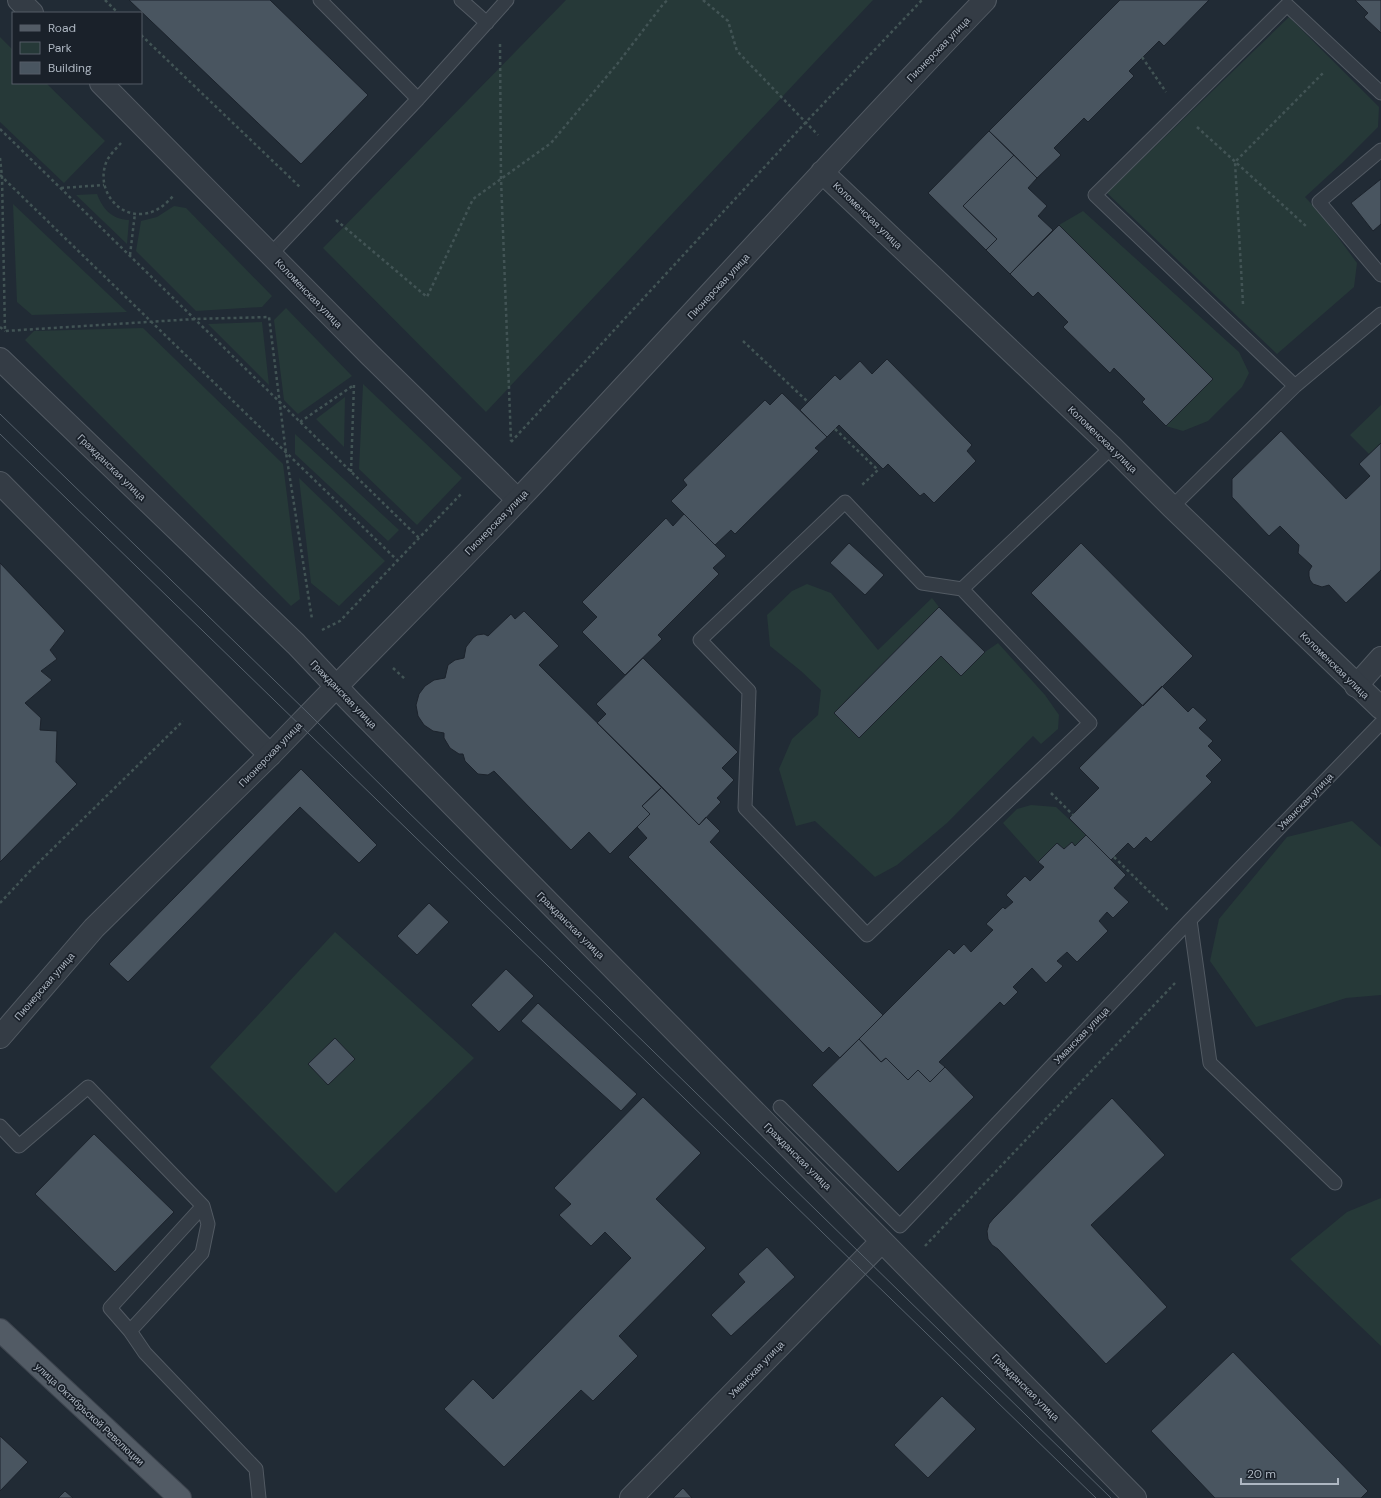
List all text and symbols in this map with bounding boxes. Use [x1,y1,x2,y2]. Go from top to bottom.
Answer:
legend [12,12,142,84]
street label: Пионерская улица [904,14,973,85]
text: Road [48,20,76,36]
text: Park [48,40,72,56]
text: Building [48,60,92,76]
street label: Коломенская улица [830,179,905,252]
street label: Пионерская улица [684,250,753,322]
street label: Коломенская улица [272,256,345,331]
street label: Коломенская улица [1065,403,1140,476]
street label: Гражданская улица [75,431,149,504]
street label: Пионерская улица [462,487,531,558]
street label: Коломенская улица [1297,629,1372,702]
street label: Гражданская улица [308,657,380,732]
street label: Пионерская улица [236,719,305,790]
street label: Уманская улица [1275,770,1336,833]
street label: Гражданская улица [534,889,607,962]
street label: Пионерская улица [11,949,78,1023]
street label: Уманская улица [1051,1004,1112,1067]
street label: Гражданская улица [761,1120,834,1193]
street label: Уманская улица [726,1338,787,1401]
street label: Гражданская улица [989,1351,1062,1424]
street label: улица Октябрьской Революции [32,1360,147,1468]
scale bar [1241,1460,1338,1486]
text: 20 m [1247,1466,1276,1482]

